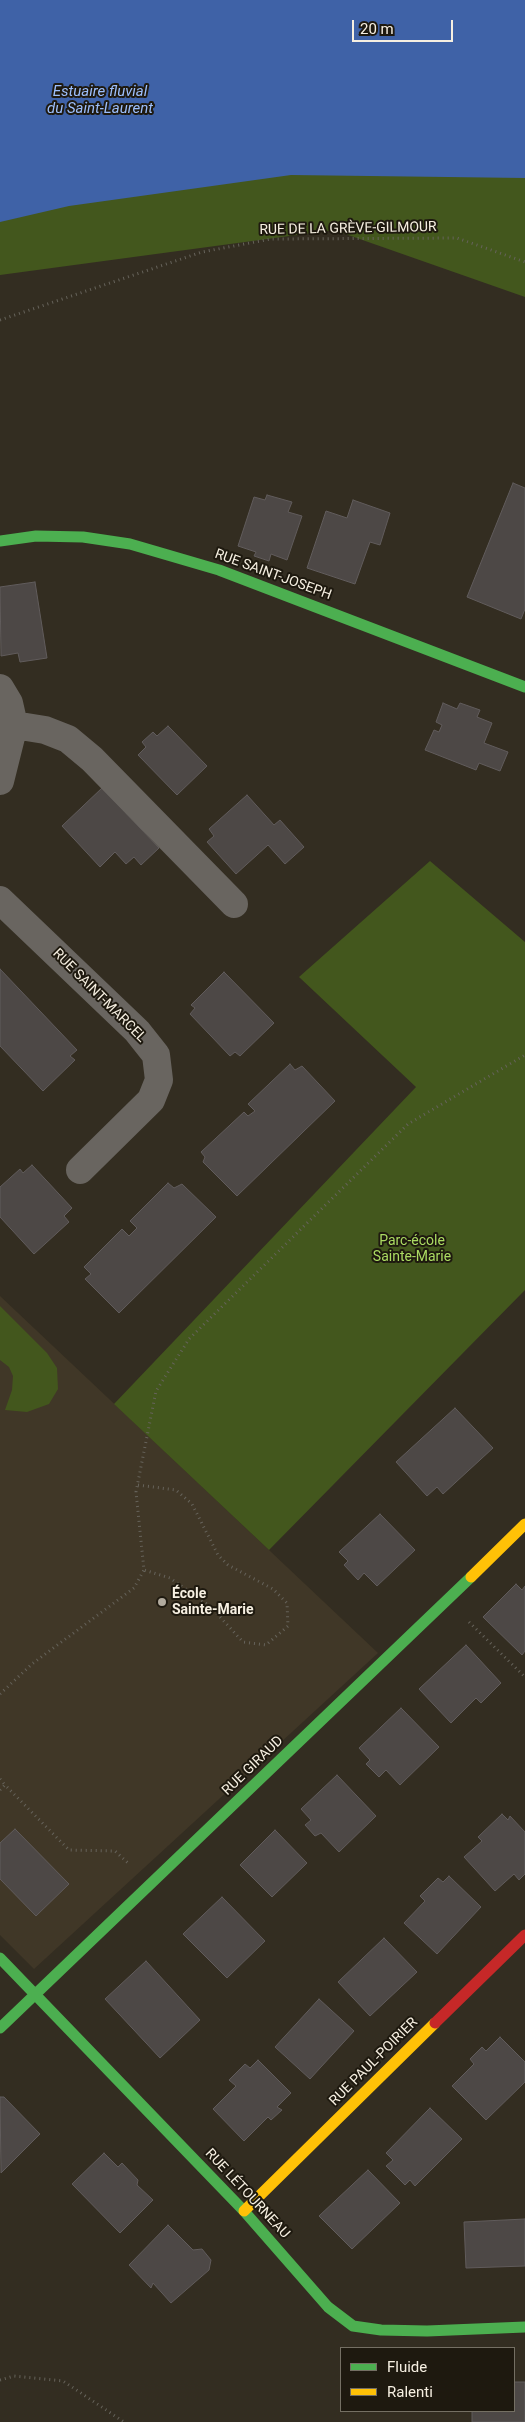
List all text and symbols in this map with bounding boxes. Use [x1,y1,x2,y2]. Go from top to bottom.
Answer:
scale bar [355,10,456,42]
text: 20 m [360,20,394,38]
water label: Estuaire fluvial du Saint-Laurent [47,83,153,118]
street label: RUE DE LA GRÈVE-GILMOUR [259,219,437,239]
street label: RUE SAINT-JOSEPH [212,546,334,604]
street label: RUE SAINT-MARCEL [49,946,149,1046]
park label: Parc-école Sainte-Marie [373,1233,451,1266]
place label: École Sainte-Marie [172,1586,254,1618]
marker: École Sainte-Marie [156,1596,168,1608]
street label: RUE GIRAUD [219,1733,287,1799]
street label: RUE PAUL-POIRIER [326,2014,422,2110]
street label: RUE LÉTOURNEAU [201,2146,293,2242]
legend [340,2347,515,2412]
text: Fluide [387,2358,427,2376]
text: Ralenti [387,2383,433,2401]

